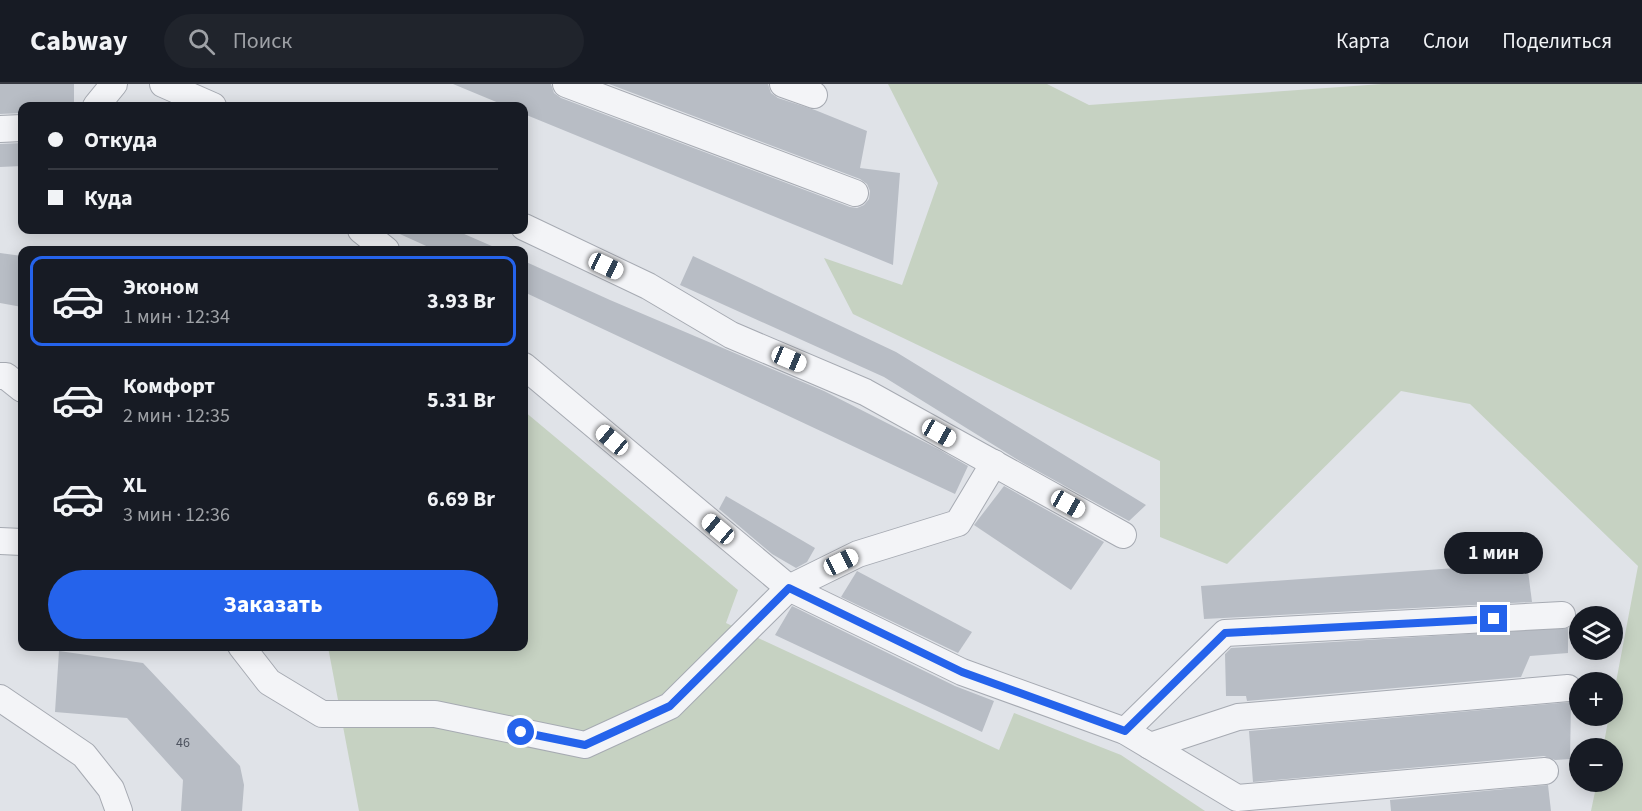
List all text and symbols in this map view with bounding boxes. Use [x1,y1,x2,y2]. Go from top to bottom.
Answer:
search box [164,14,584,68]
text: Cabway [30,21,128,61]
icon: search [185,25,218,58]
text: Поиск [233,25,292,57]
text: Карта [1336,26,1390,56]
text: Слои [1423,26,1469,56]
text: Поделиться [1502,26,1612,56]
text: Откуда [84,124,157,156]
text: Куда [84,182,133,214]
car [586,250,626,282]
text: Эконом [123,271,199,303]
icon: car [51,274,105,328]
text: 3.93 Br [427,285,495,317]
text: 1 мин · 12:34 [123,303,230,331]
car [769,344,809,374]
text: Комфорт [123,370,215,402]
icon: car [51,373,105,427]
text: 5.31 Br [427,384,495,416]
text: 2 мин · 12:35 [123,402,230,430]
car [919,416,959,450]
car [592,422,632,458]
text: XL [123,469,147,501]
icon: car [51,472,105,526]
text: 6.69 Br [427,483,495,515]
car [1048,487,1088,521]
text: 3 мин · 12:36 [123,501,230,529]
car [698,511,738,547]
callout: 1 мин [1444,532,1544,574]
text: 1 мин [1468,539,1519,567]
car [821,546,861,578]
button: Заказать [48,570,498,639]
route end [1480,605,1507,632]
map controls [1569,606,1623,792]
button: layers [1569,606,1623,660]
button: + [1569,672,1623,726]
route start [507,718,534,745]
house number: 46 [176,733,190,753]
button: − [1569,738,1623,792]

